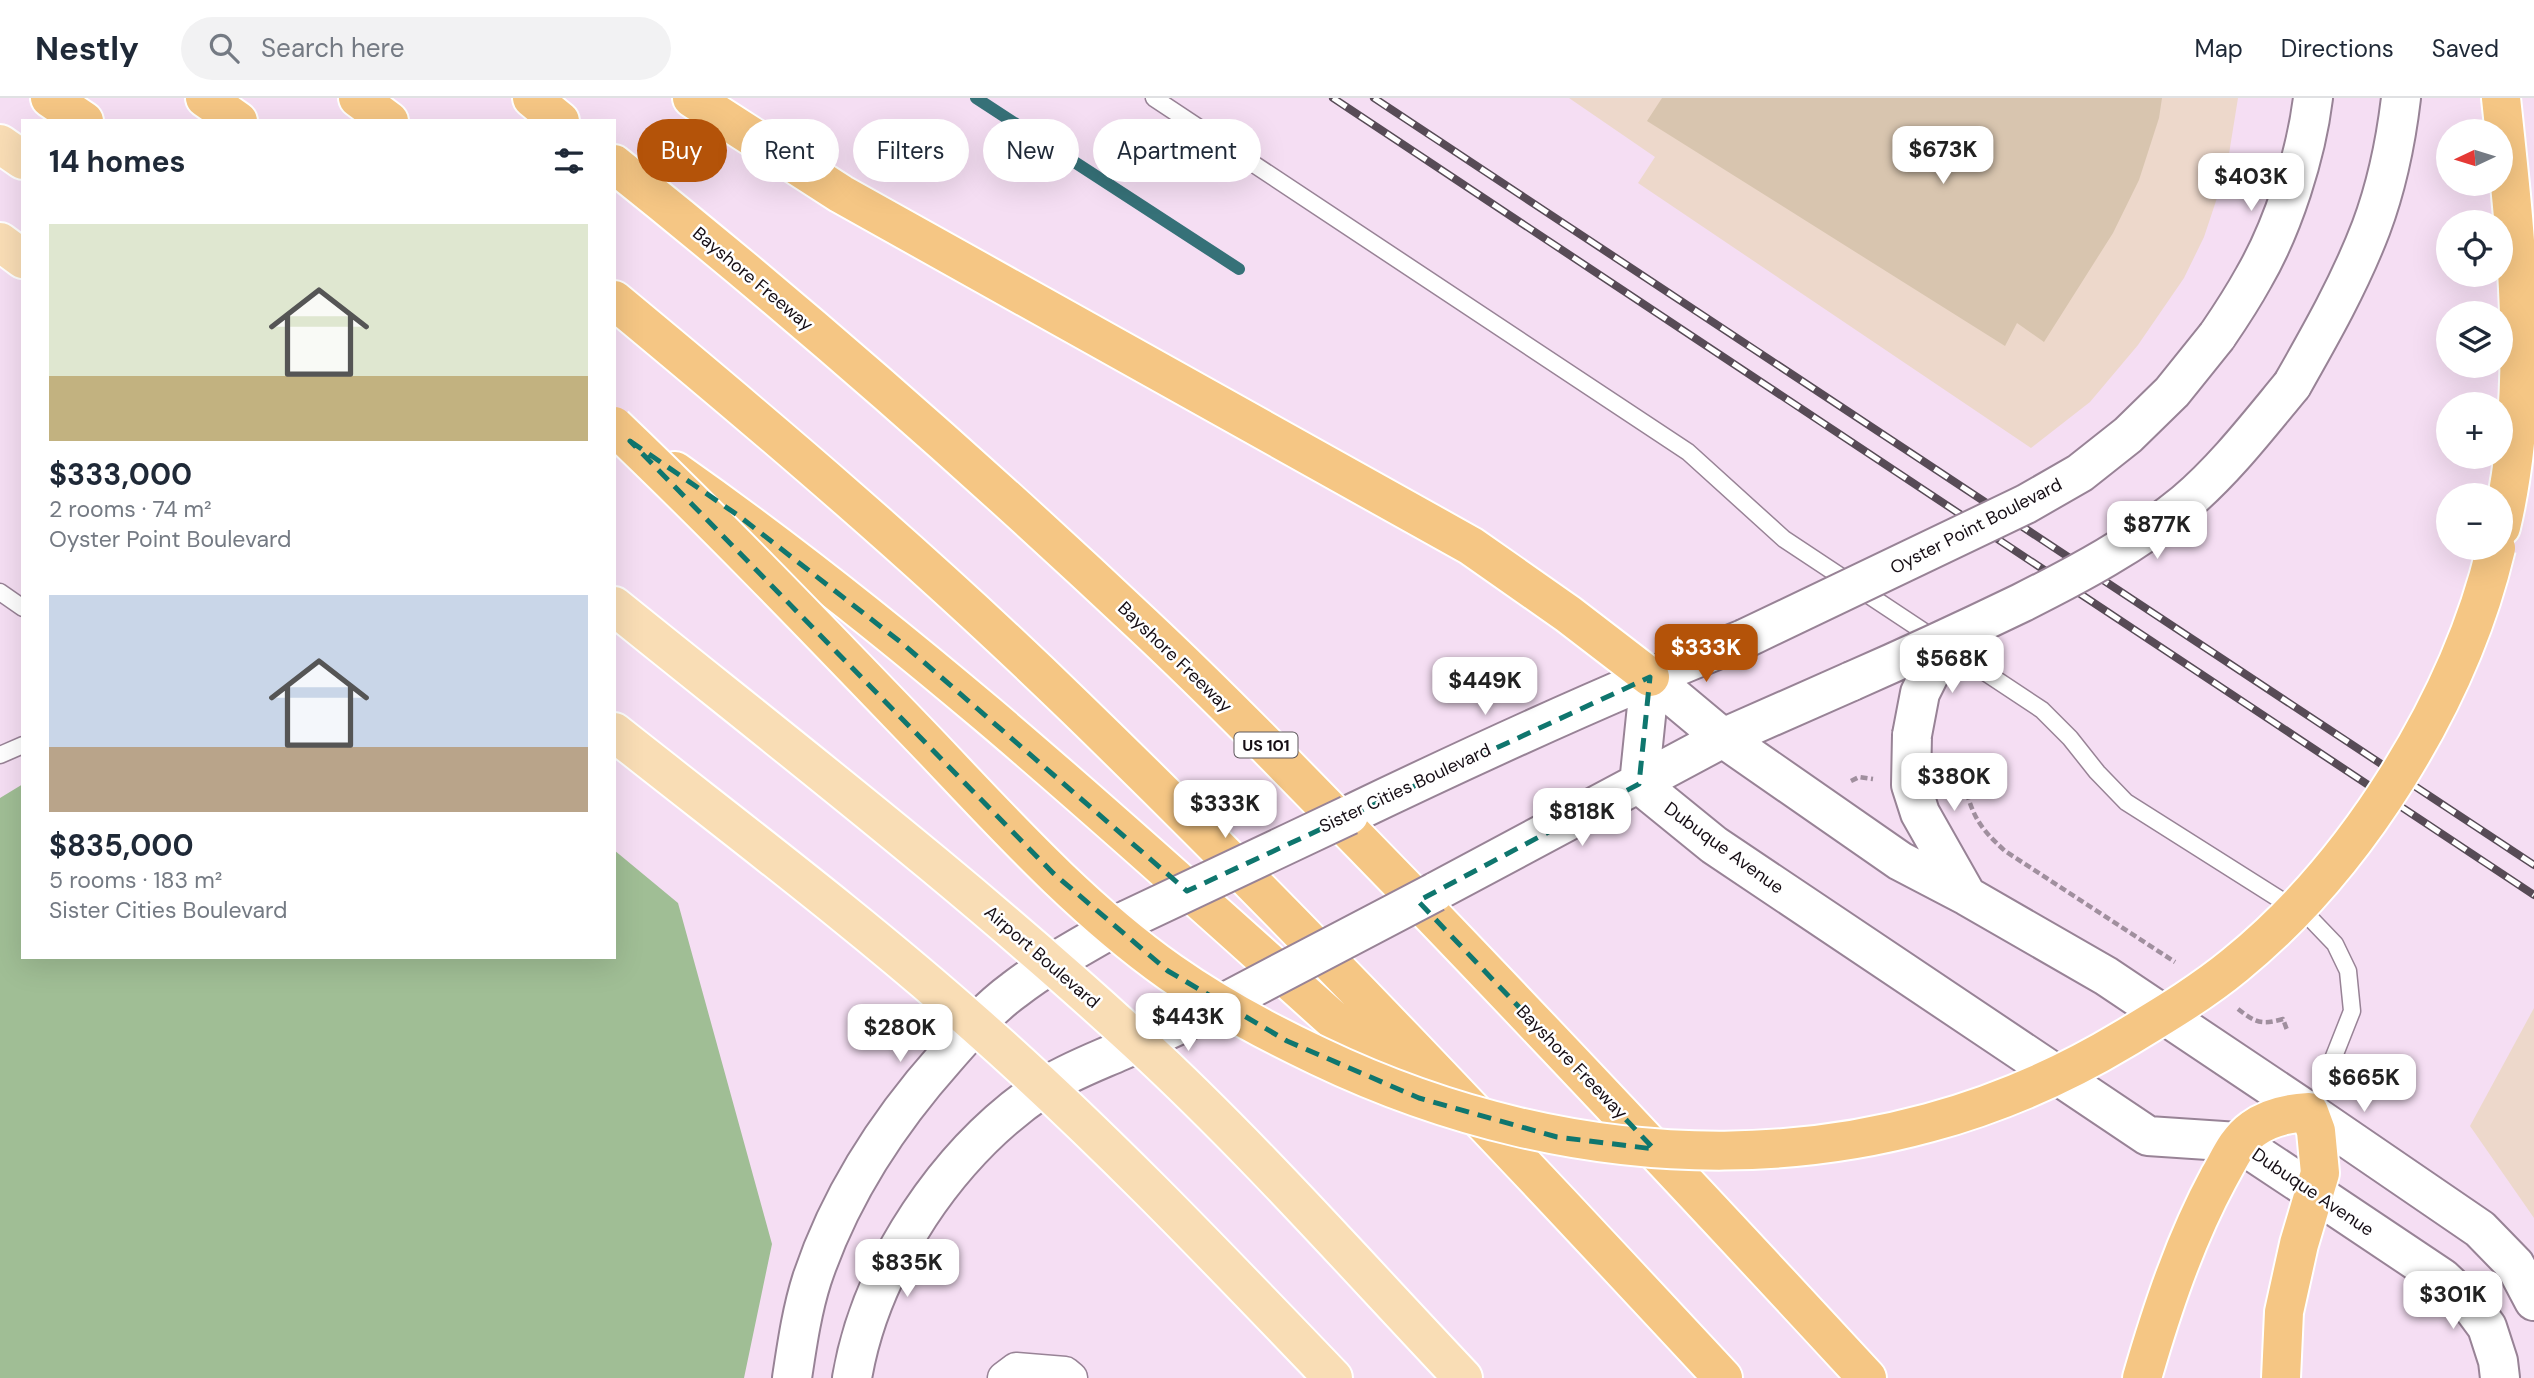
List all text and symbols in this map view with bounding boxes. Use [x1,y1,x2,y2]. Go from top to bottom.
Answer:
search box [181,17,671,80]
text: Nestly [35,27,139,70]
icon: search [205,29,243,67]
text: Search here [261,31,405,65]
text: Map [2195,33,2243,64]
text: Directions [2281,33,2394,64]
text: Saved [2432,33,2499,64]
chip: Buy [637,119,727,182]
chip: Rent [741,119,839,182]
chip: Filters [853,119,969,182]
chip: New [983,119,1079,182]
chip: Apartment [1093,119,1261,182]
north arrow [2436,119,2513,196]
map controls [2436,119,2513,560]
pin: $673K [1894,126,1992,186]
text: $673K [1908,134,1978,164]
text: 14 homes [49,142,186,181]
icon: filters [550,142,588,180]
pin: $403K [2202,153,2300,213]
text: $403K [2214,161,2288,191]
button: locate [2436,210,2513,287]
street label: Bayshore Freeway [688,222,818,336]
icon: home [256,269,382,395]
button: layers [2436,301,2513,378]
button: + [2436,392,2513,469]
text: $333,000 [49,455,192,494]
street label: Oyster Point Boulevard [1886,472,2066,580]
button: − [2436,483,2513,560]
text: 2 rooms · 74 m² [49,494,212,524]
pin: $877K [2108,502,2206,561]
text: $877K [2123,509,2191,539]
text: Oyster Point Boulevard [49,524,292,554]
street label: Bayshore Freeway [1113,596,1237,718]
pin: $333K [1657,624,1755,684]
text: $333K [1671,632,1741,662]
pin: $568K [1903,636,2001,695]
icon: home [256,640,382,766]
text: $568K [1916,643,1988,673]
pin: $449K [1436,658,1534,717]
text: $449K [1448,665,1522,695]
road number: US 101 [1234,732,1298,758]
street label: Sister Cities Boulevard [1315,738,1495,838]
pin: $380K [1905,754,2003,813]
text: $380K [1917,761,1991,791]
pin: $333K [1176,780,1274,840]
text: $333K [1190,788,1260,818]
pin: $818K [1533,788,1631,848]
text: $818K [1549,796,1615,826]
street label: Dubuque Avenue [1659,797,1789,899]
text: $835,000 [49,826,194,865]
text: 5 rooms · 183 m² [49,865,222,895]
text: Sister Cities Boulevard [49,895,288,925]
street label: Airport Boulevard [979,900,1105,1014]
pin: $443K [1139,993,1237,1053]
street label: Bayshore Freeway [1511,1000,1633,1124]
text: $443K [1152,1001,1224,1031]
pin: $280K [851,1004,949,1064]
text: $280K [864,1012,936,1042]
pin: $665K [2315,1054,2413,1114]
text: $665K [2328,1062,2400,1092]
street label: Dubuque Avenue [2247,1142,2379,1242]
pin: $835K [858,1240,956,1299]
text: $835K [871,1247,943,1277]
pin: $301K [2404,1272,2502,1331]
text: $301K [2419,1279,2487,1309]

